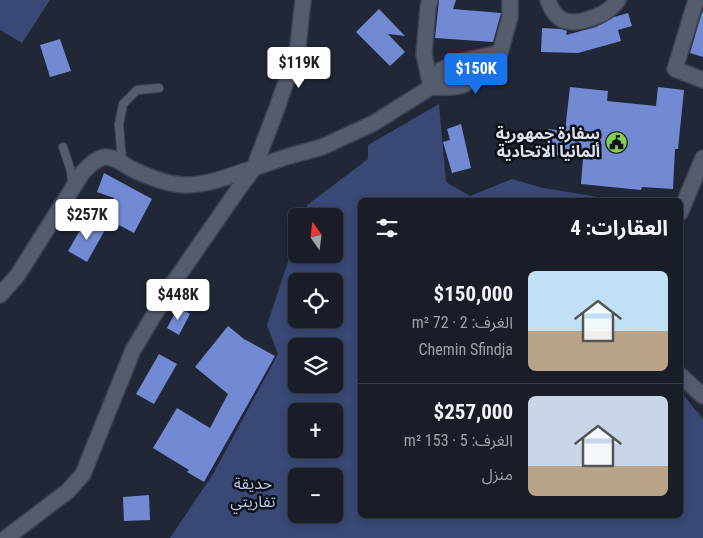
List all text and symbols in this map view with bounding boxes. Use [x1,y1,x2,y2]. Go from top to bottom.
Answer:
pin: $119K [264,46,334,89]
pin: $150K [441,52,511,95]
text: $119K [278,53,320,72]
text: $150K [455,59,497,78]
place label: سفارة جمهورية ألمانيا الاتحادية [496,124,600,161]
public building icon: سفارة جمهورية ألمانيا الاتحادية [604,130,628,154]
pin: $257K [52,198,122,241]
text: $257K [66,205,108,224]
north arrow [288,208,342,262]
map controls [288,208,343,523]
icon: filters [373,214,401,242]
text: العقارات: 4 [570,216,668,240]
button: locate [288,273,343,328]
pin: $448K [143,278,213,321]
text: $150,000 [434,282,513,306]
text: $448K [157,285,199,304]
icon: home [568,291,628,351]
text: الغرف: 2 · 72 m² [412,313,513,332]
button: layers [288,338,343,393]
text: Chemin Sfindja [418,340,513,359]
text: $257,000 [434,400,513,424]
button: + [288,403,343,458]
icon: home [568,416,628,476]
text: الغرف: 5 · 153 m² [404,431,513,450]
text: منزل [482,465,513,484]
button: − [288,468,343,523]
park label: حديقة تفاريتي [230,474,276,514]

